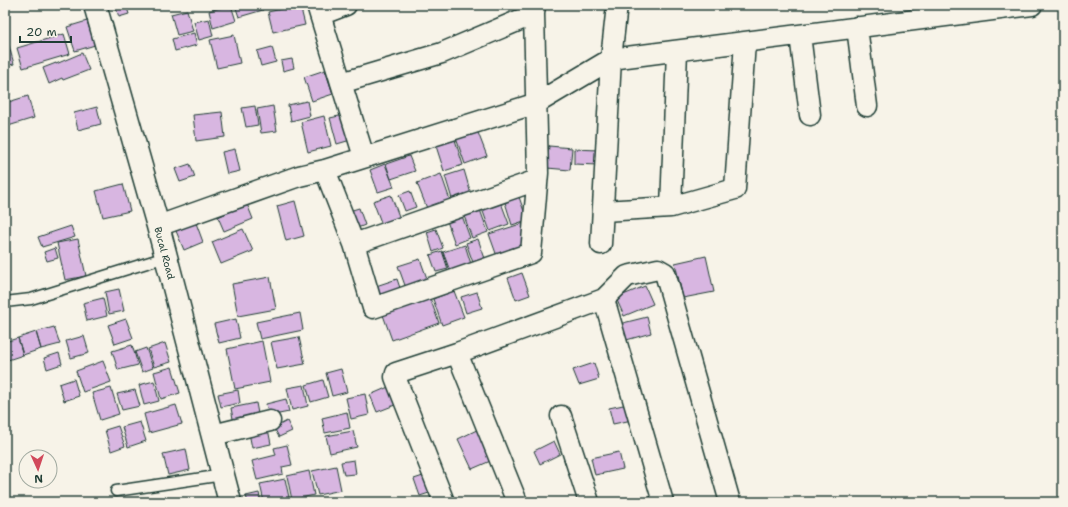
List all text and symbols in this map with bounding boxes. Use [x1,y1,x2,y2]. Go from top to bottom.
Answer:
scale bar [20,18,71,44]
text: 20 m [26,24,57,40]
street label: Bucal Road [151,225,178,282]
north arrow [18,449,58,489]
text: N [33,471,43,486]

